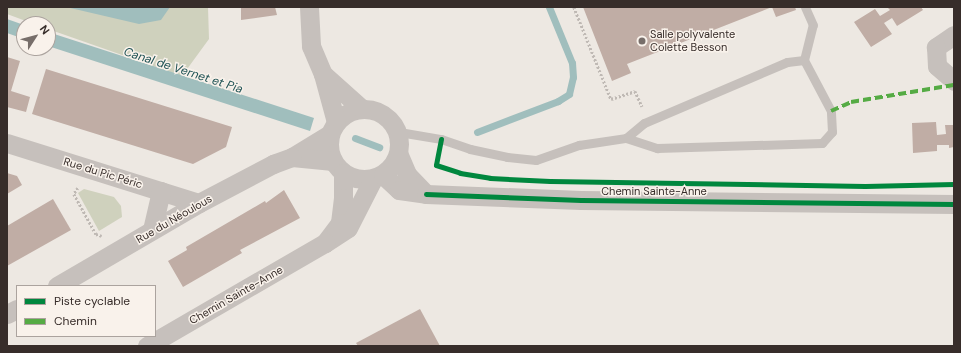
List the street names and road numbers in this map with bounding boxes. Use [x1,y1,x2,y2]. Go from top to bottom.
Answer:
street label: Rue du Pic Péric [62,155,144,191]
street label: Chemin Sainte-Anne [601,184,707,198]
street label: Rue du Néoulous [134,192,214,246]
street label: Chemin Sainte-Anne [187,263,285,327]

